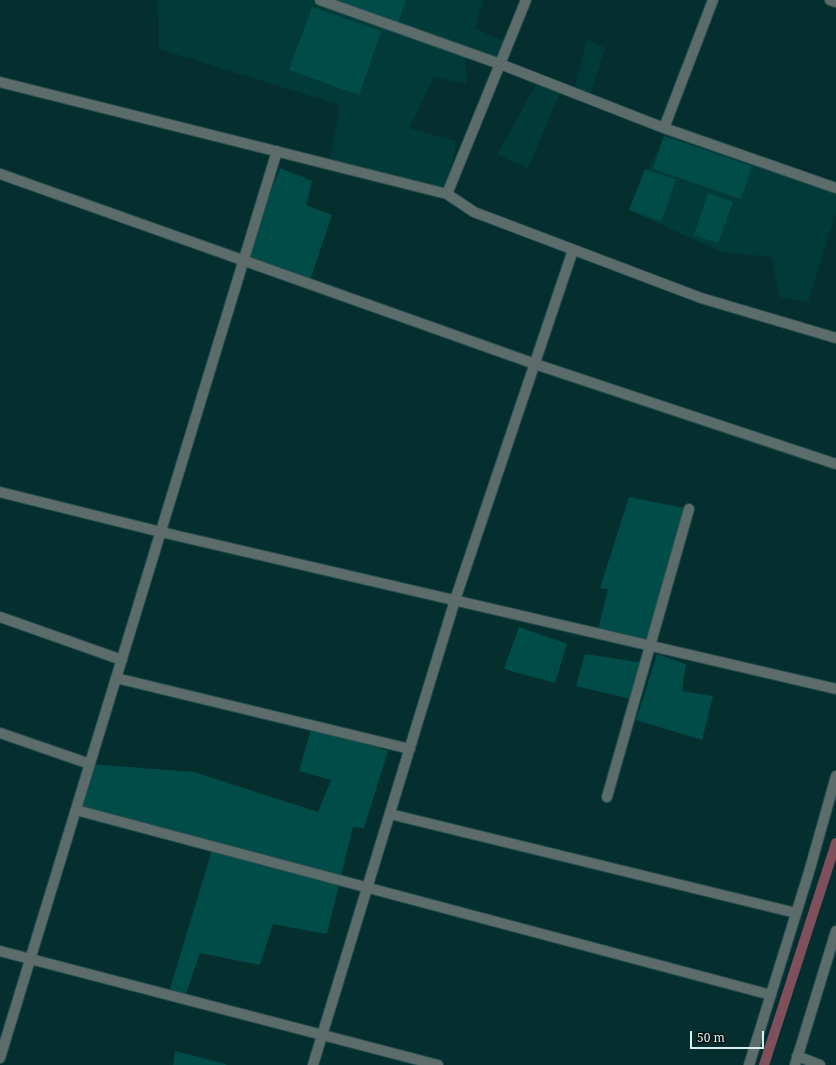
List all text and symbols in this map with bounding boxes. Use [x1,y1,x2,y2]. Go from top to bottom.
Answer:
scale bar [692,1023,766,1049]
text: 50 m [697,1029,725,1046]

